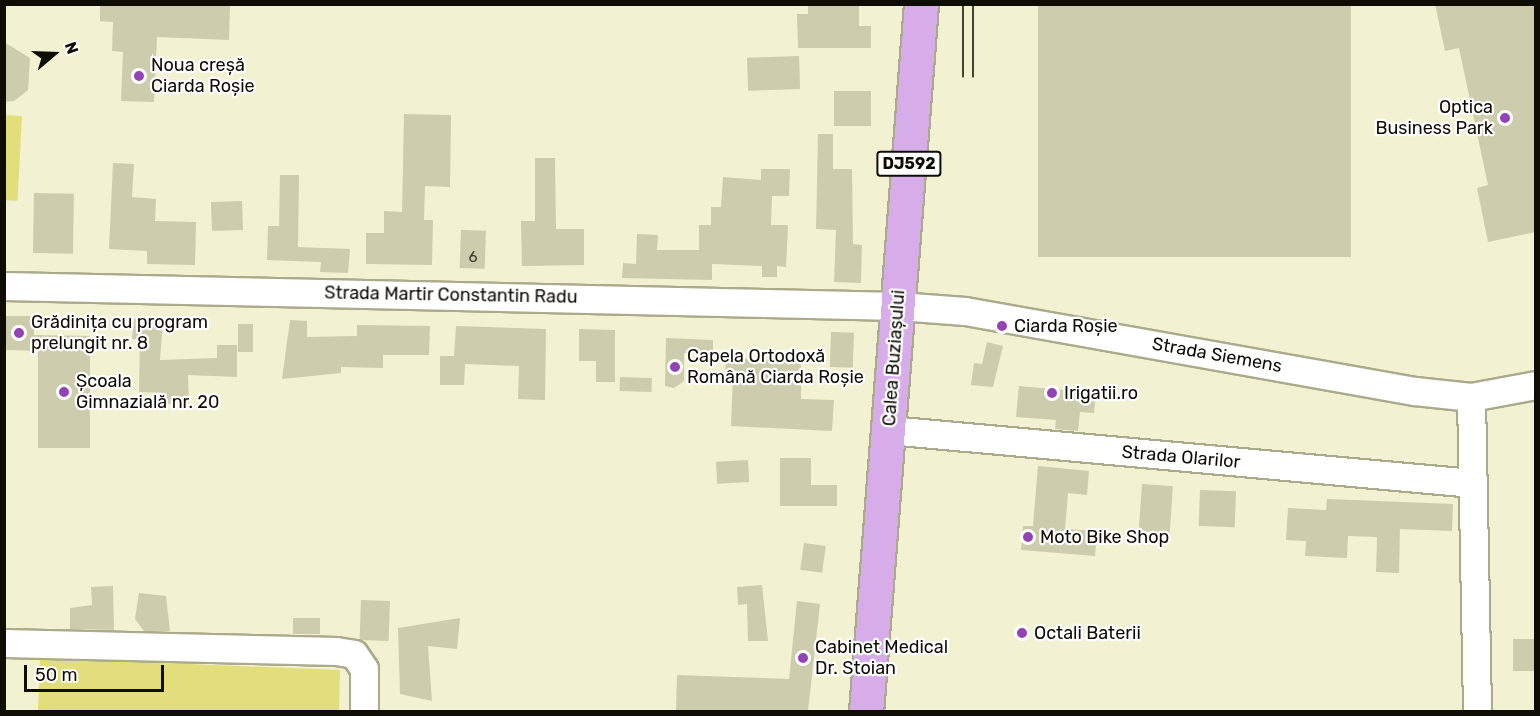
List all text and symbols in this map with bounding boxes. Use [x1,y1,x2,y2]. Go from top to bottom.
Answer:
north arrow [24,24,84,84]
text: N [61,39,82,57]
place label: Noua creșă Ciarda Roșie [151,55,255,98]
marker: Noua creșă Ciarda Roșie [132,69,146,83]
place label: Optica Business Park [1375,97,1493,140]
marker: Optica Business Park [1498,111,1512,125]
road number: DJ592 [876,151,942,177]
house number: 6 [468,249,478,267]
street label: Strada Martir Constantin Radu [324,282,578,308]
street label: Calea Buziașului [878,289,910,427]
place label: Grădinița cu program prelungit nr. 8 [31,312,208,354]
place label: Ciarda Roșie [1014,315,1118,337]
marker: Ciarda Roșie [995,319,1009,333]
marker: Grădinița cu program prelungit nr. 8 [12,326,26,340]
street label: Strada Siemens [1150,333,1284,377]
place label: Capela Ortodoxă Română Ciarda Roșie [687,346,864,388]
marker: Capela Ortodoxă Română Ciarda Roșie [668,360,682,374]
place label: Școala Gimnazială nr. 20 [76,371,219,413]
place label: Irigatii.ro [1064,382,1138,404]
marker: Școala Gimnazială nr. 20 [57,385,71,399]
marker: Irigatii.ro [1045,386,1059,400]
street label: Strada Olarilor [1121,441,1241,473]
place label: Moto Bike Shop [1040,526,1169,548]
marker: Moto Bike Shop [1021,530,1035,544]
place label: Octali Baterii [1034,622,1141,644]
marker: Octali Baterii [1015,626,1029,640]
place label: Cabinet Medical Dr. Stoian [815,637,948,680]
marker: Cabinet Medical Dr. Stoian [796,651,810,665]
scale bar [27,653,166,691]
text: 50 m [35,664,78,686]

